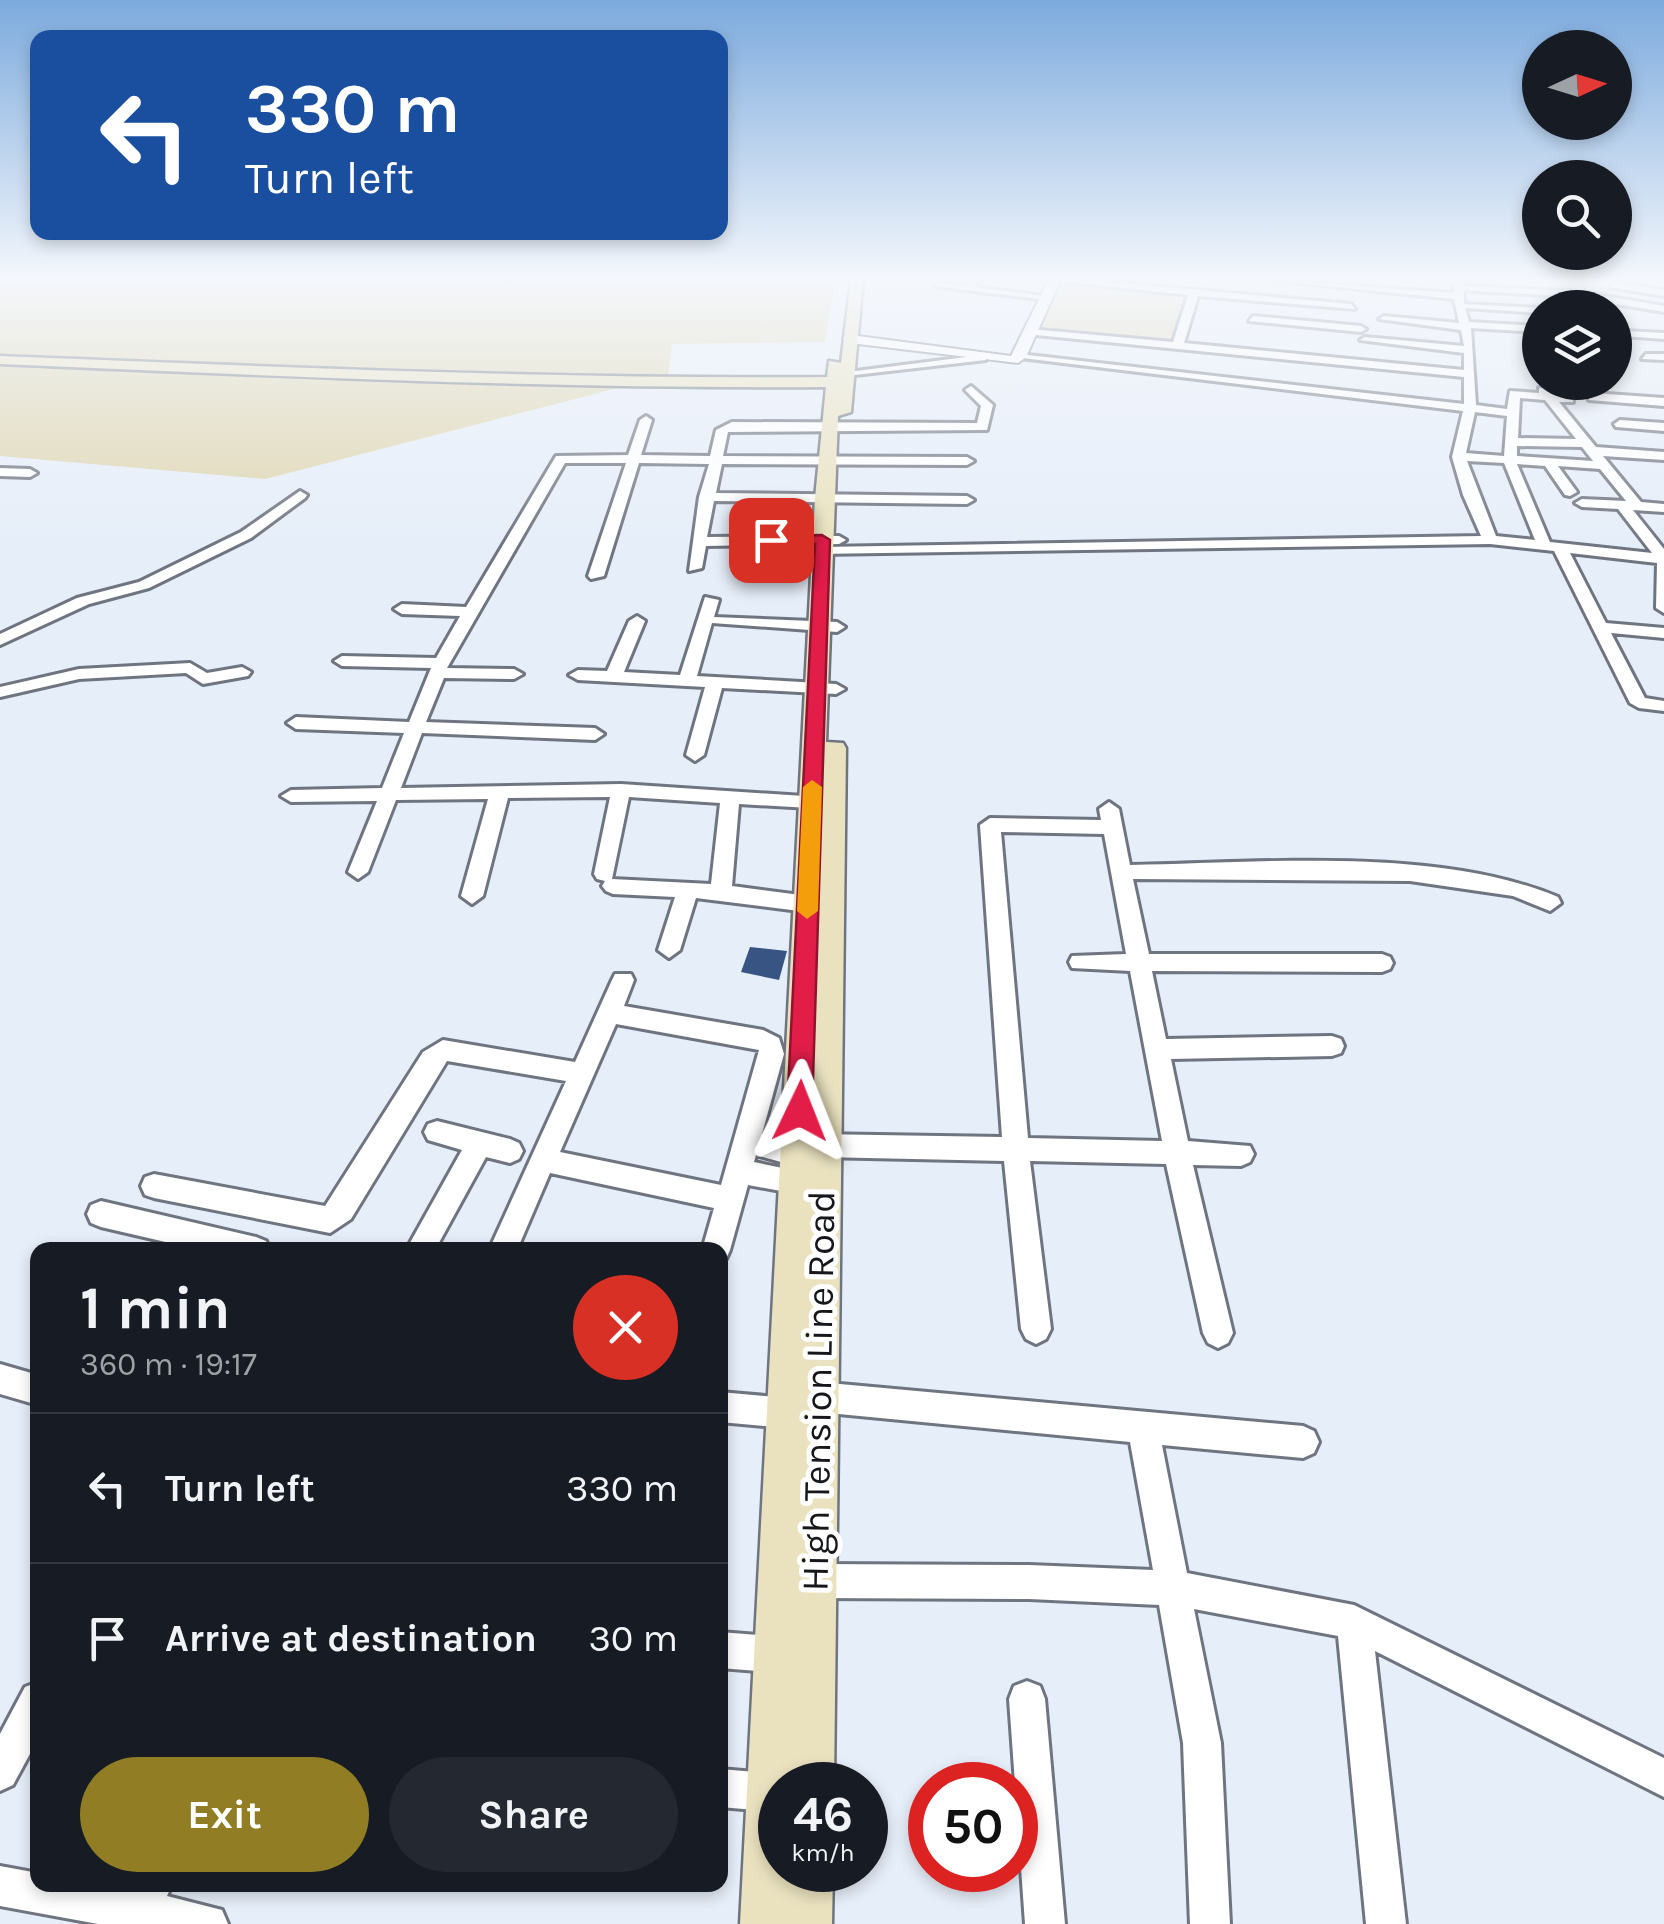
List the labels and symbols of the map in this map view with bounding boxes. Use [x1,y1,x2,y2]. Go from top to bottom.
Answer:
north arrow [1522,30,1632,140]
pin [729,498,814,583]
position arrow [748,1059,852,1163]
street label: High Tension Line Road [793,1190,844,1592]
speed limit sign: 50 [908,1762,1038,1892]

